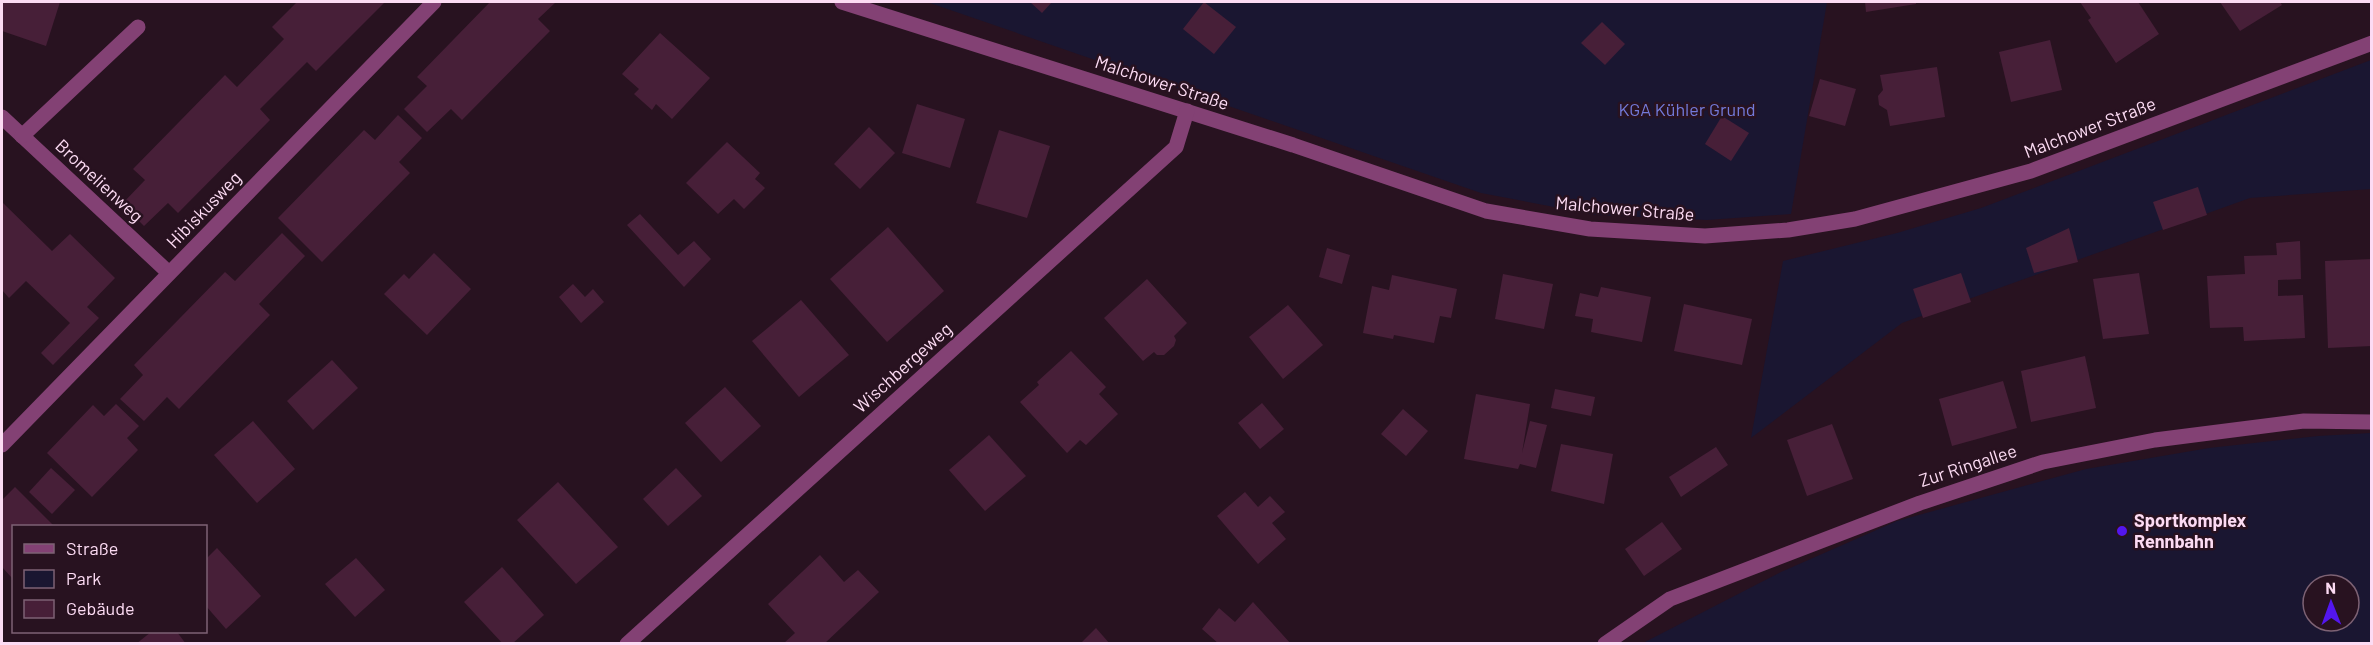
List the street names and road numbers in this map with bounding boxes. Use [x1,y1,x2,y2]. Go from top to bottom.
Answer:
street label: Malchower Straße [1093,50,1232,114]
street label: Malchower Straße [2021,92,2159,162]
street label: Bromelienweg [51,134,148,226]
street label: Hibiskusweg [161,166,245,252]
street label: Malchower Straße [1555,191,1695,225]
street label: Wischbergeweg [849,317,956,417]
street label: Zur Ringallee [1916,439,2019,491]

